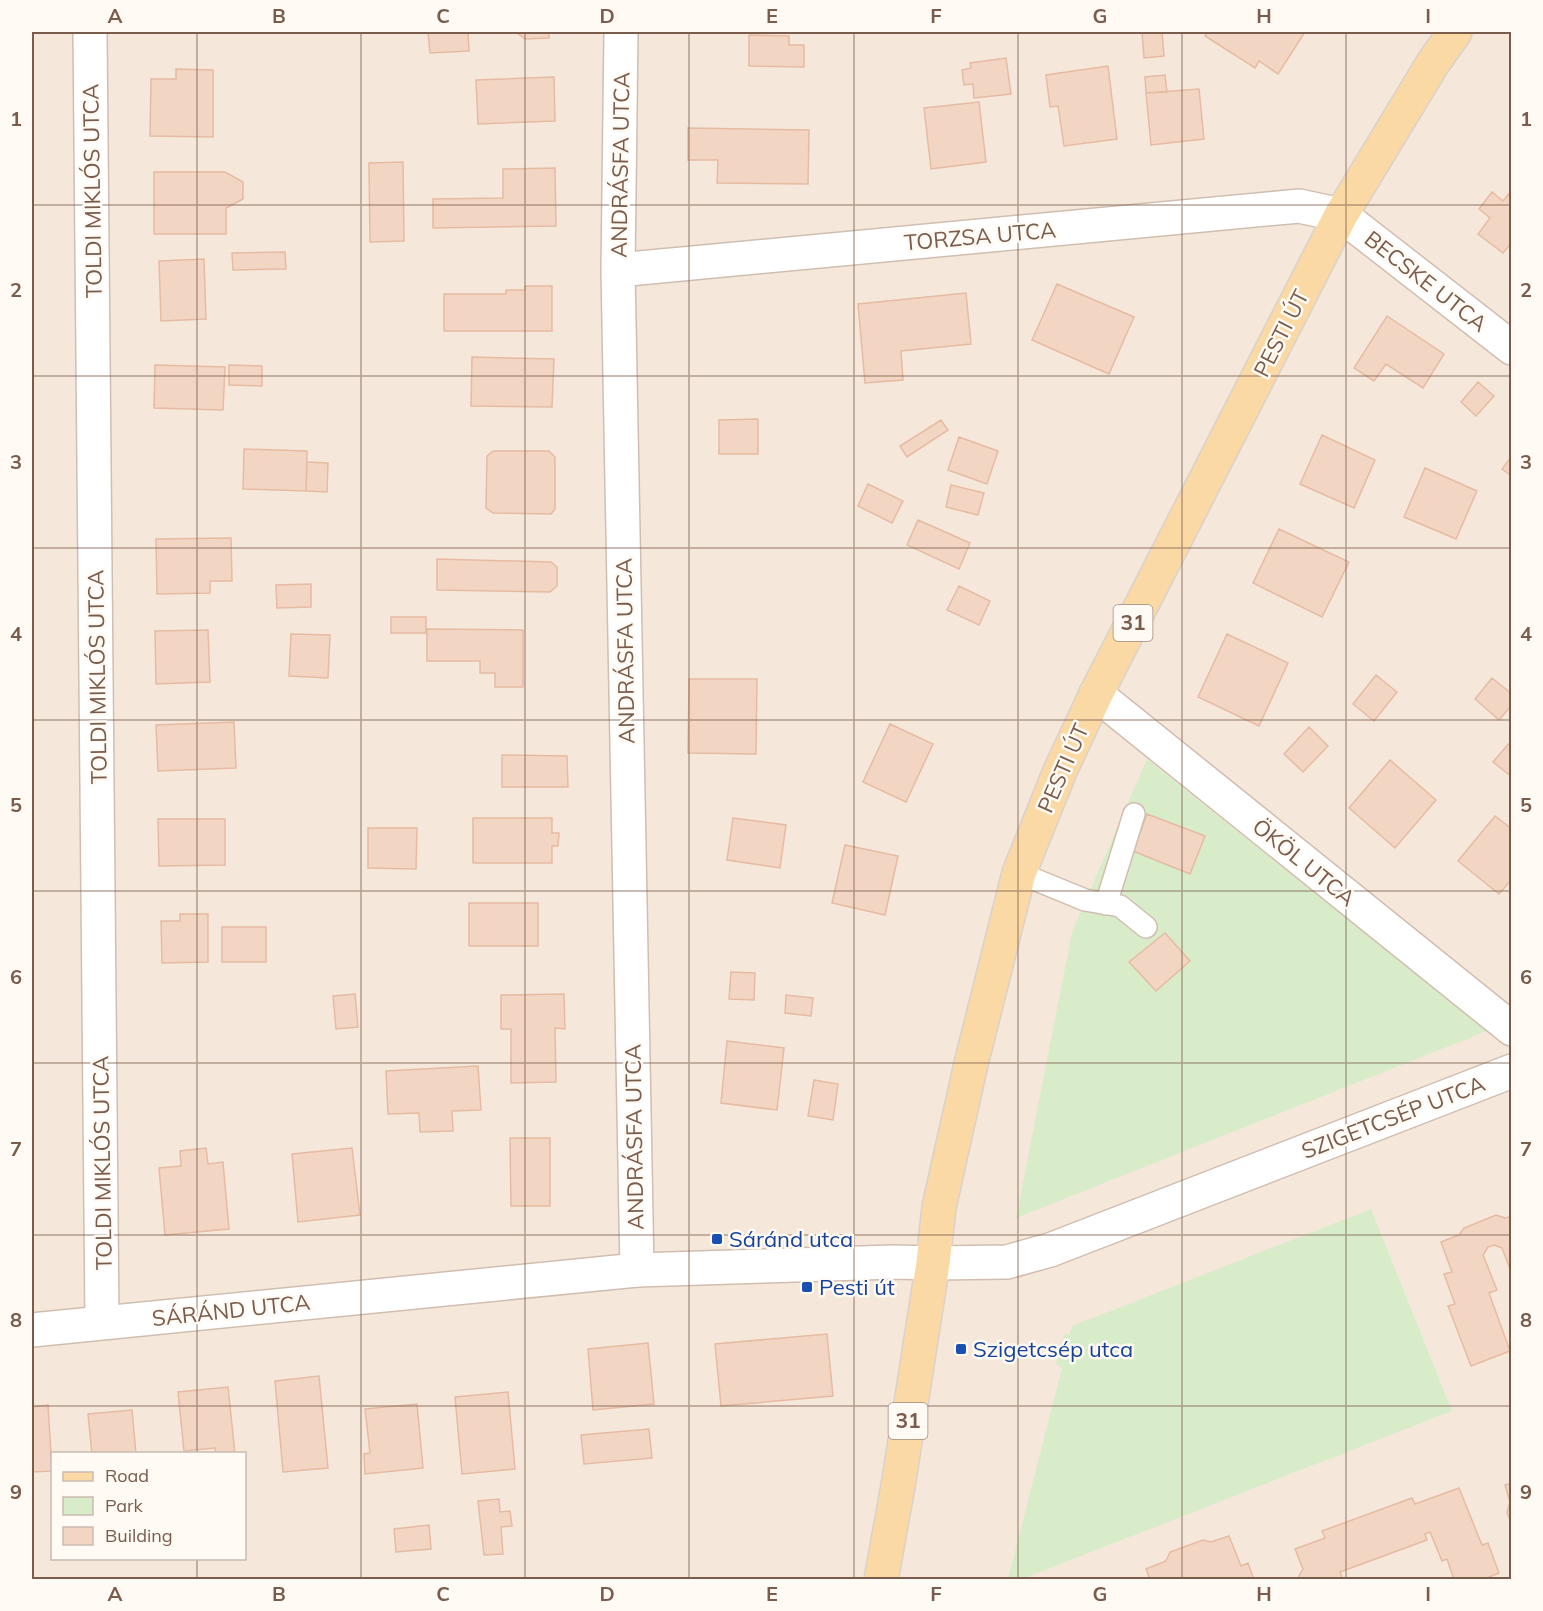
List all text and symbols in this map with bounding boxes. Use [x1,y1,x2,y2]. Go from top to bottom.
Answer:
text: A [108,3,123,28]
text: B [272,3,286,28]
text: C [436,3,450,28]
text: D [599,3,615,28]
text: E [766,3,778,28]
text: F [930,3,942,28]
text: G [1093,3,1107,28]
text: H [1256,3,1272,28]
text: I [1425,3,1431,28]
street label: ANDRÁSFA UTCA [604,72,636,258]
street label: TOLDI MIKLÓS UTCA [76,84,108,298]
text: 1 [10,106,22,131]
text: 1 [1520,106,1532,131]
street label: TORZSA UTCA [903,215,1057,257]
street label: BECSKE UTCA [1359,224,1493,338]
text: 2 [10,277,22,302]
text: 2 [1520,277,1532,302]
street label: PESTI ÚT [1247,285,1315,381]
text: 3 [10,449,22,474]
text: 3 [1520,449,1532,474]
street label: ANDRÁSFA UTCA [609,558,641,744]
street label: TOLDI MIKLÓS UTCA [81,570,113,784]
road number: 31 [1114,605,1152,641]
text: 4 [10,621,22,646]
text: 4 [1520,621,1532,646]
street label: PESTI ÚT [1031,719,1095,817]
text: 5 [10,792,22,817]
text: 5 [1520,792,1532,817]
street label: ÖKÖL UTCA [1247,812,1361,912]
text: 6 [10,964,22,989]
text: 6 [1520,964,1532,989]
street label: ANDRÁSFA UTCA [618,1044,650,1230]
street label: TOLDI MIKLÓS UTCA [86,1056,118,1270]
street label: SZIGETCSÉP UTCA [1297,1069,1489,1165]
text: 7 [10,1136,22,1161]
text: 7 [1520,1136,1532,1161]
place label: Sáránd utca [729,1225,853,1253]
marker: Sáránd utca [710,1232,724,1246]
place label: Pesti út [819,1273,895,1301]
marker: Pesti út [800,1280,814,1294]
street label: SÁRÁND UTCA [151,1288,311,1332]
text: 8 [10,1307,22,1332]
text: 8 [1520,1307,1532,1332]
place label: Szigetcsép utca [973,1335,1133,1363]
marker: Szigetcsép utca [954,1342,968,1356]
road number: 31 [888,1403,928,1439]
legend [51,1452,246,1560]
text: Road [105,1464,149,1487]
text: 9 [10,1479,22,1504]
text: 9 [1520,1479,1532,1504]
text: Park [105,1494,144,1517]
text: Building [105,1524,173,1547]
text: A [108,1581,123,1606]
text: B [272,1581,286,1606]
text: C [436,1581,450,1606]
text: D [599,1581,615,1606]
text: E [766,1581,778,1606]
text: F [930,1581,942,1606]
text: G [1093,1581,1107,1606]
text: H [1256,1581,1272,1606]
text: I [1425,1581,1431,1606]

